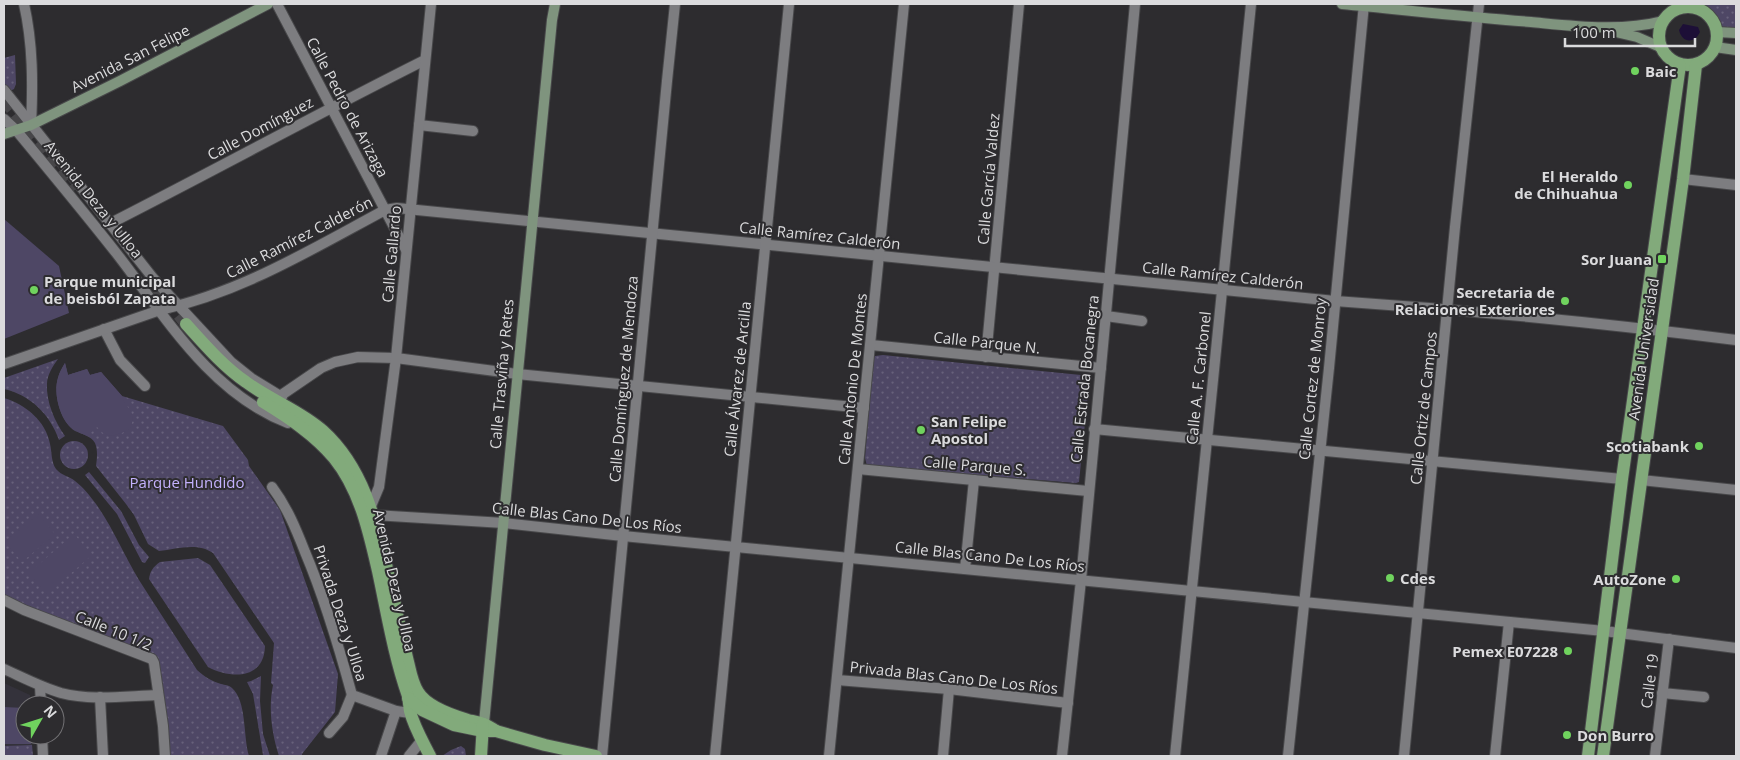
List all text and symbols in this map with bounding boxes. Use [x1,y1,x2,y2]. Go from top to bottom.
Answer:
scale bar [1565,15,1695,47]
street label: Avenida San Felipe [67,19,193,97]
text: 100 m [1572,22,1616,42]
street label: Calle Pedro de Arizaga [303,33,393,181]
place label: Baic [1645,61,1677,81]
marker: Baic [1629,65,1641,77]
street label: Calle Domínguez [204,92,316,164]
street label: Calle García Valdez [972,112,1004,246]
street label: Avenida Deza y Ulloa [40,136,148,262]
place label: El Heraldo de Chihuahua [1514,166,1618,203]
marker: El Heraldo de Chihuahua [1622,179,1634,191]
street label: Calle Ramírez Calderón [222,191,376,283]
street label: Calle Gallardo [377,205,405,303]
street label: Calle Ramírez Calderón [738,217,902,253]
place label: Sor Juana [1581,249,1652,269]
marker: Sor Juana [1656,253,1668,265]
street label: Calle Ramírez Calderón [1141,257,1305,293]
place label: Parque municipal de beisból Zapata [44,271,176,308]
street label: Calle Domínguez de Mendoza [604,275,642,483]
street label: Avenida Universidad [1623,277,1663,421]
place label: Secretaria de Relaciones Exteriores [1395,282,1555,319]
marker: Parque municipal de beisból Zapata [28,284,40,296]
street label: Calle Antonio De Montes [833,292,871,466]
street label: Calle Estrada Bocanegra [1065,294,1103,464]
marker: Secretaria de Relaciones Exteriores [1559,295,1571,307]
street label: Calle Cortez de Monroy [1294,296,1331,461]
street label: Calle Trasviña y Retes [484,298,518,450]
street label: Calle Álvarez de Arcilla [719,300,755,458]
street label: Calle A. F. Carbonel [1181,310,1215,446]
street label: Calle Parque N. [933,326,1041,358]
street label: Calle Ortiz de Campos [1405,330,1441,486]
place label: San Felipe Apostol [931,411,1007,448]
marker: San Felipe Apostol [915,424,927,436]
place label: Scotiabank [1606,436,1690,456]
marker: Scotiabank [1693,440,1705,452]
street label: Calle Parque S. [922,451,1028,479]
park label: Parque Hundido [130,472,244,492]
street label: Calle Blas Cano De Los Ríos [491,497,683,537]
street label: Avenida Deza y Ulloa [369,507,421,653]
street label: Calle Blas Cano De Los Ríos [894,536,1086,576]
street label: Privada Deza y Ulloa [310,542,372,684]
place label: Cdes [1400,568,1435,588]
place label: AutoZone [1593,569,1666,589]
marker: Cdes [1384,572,1396,584]
marker: AutoZone [1670,573,1682,585]
street label: Calle 10 1/2 [73,605,155,655]
place label: Pemex E07228 [1452,641,1558,661]
marker: Pemex E07228 [1562,645,1574,657]
street label: Calle 19 [1636,653,1662,709]
street label: Privada Blas Cano De Los Ríos [849,656,1059,698]
north arrow [15,695,65,745]
text: N [40,701,61,722]
place label: Don Burro [1577,725,1654,745]
marker: Don Burro [1561,729,1573,741]

